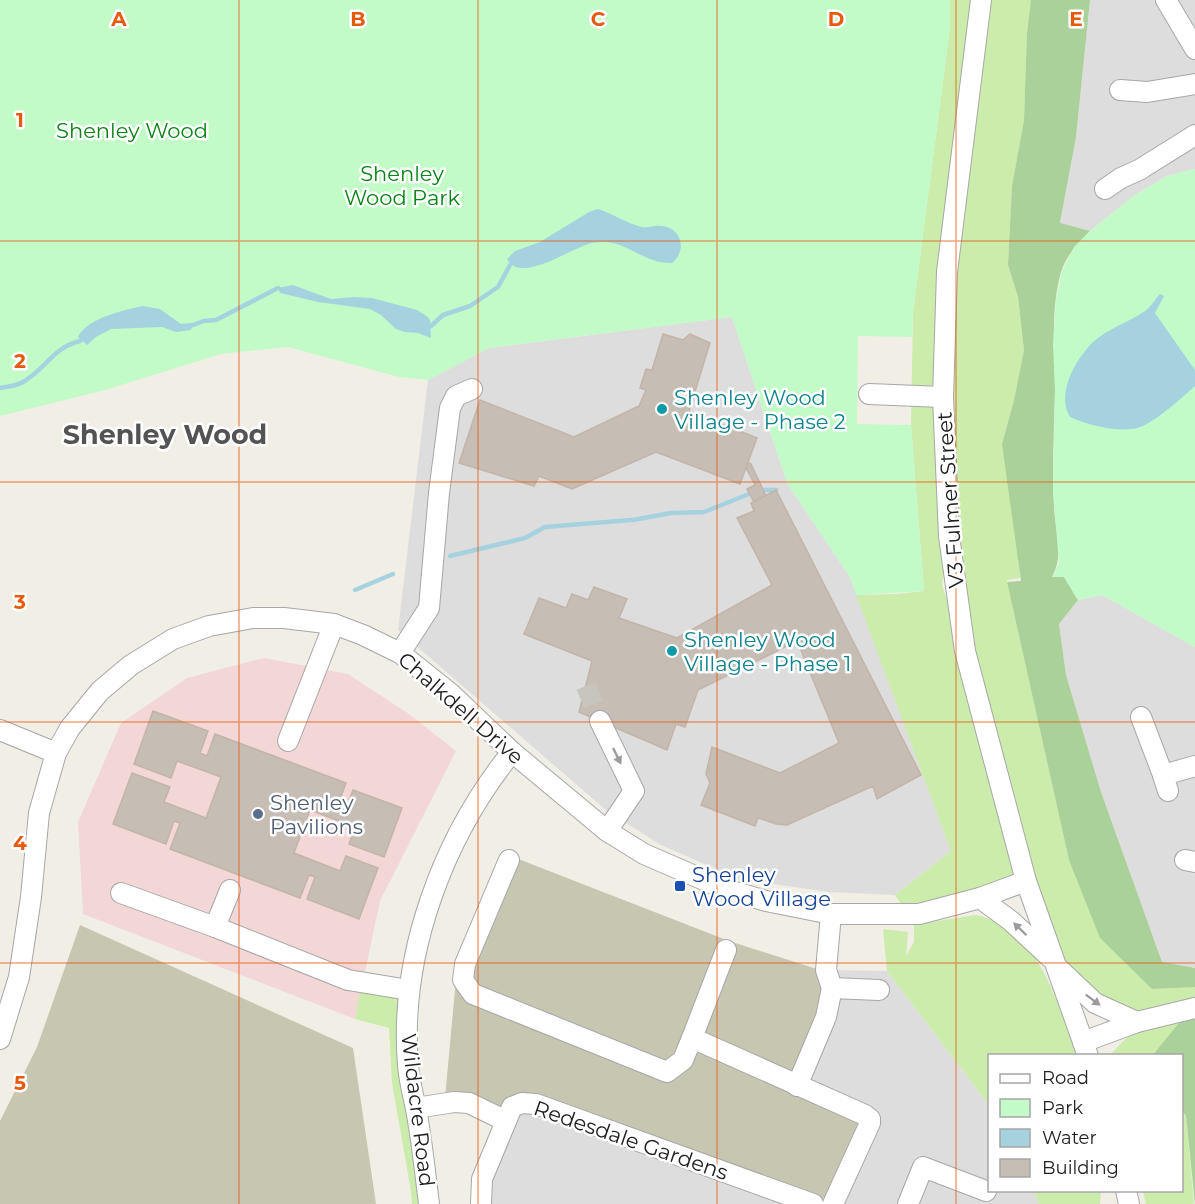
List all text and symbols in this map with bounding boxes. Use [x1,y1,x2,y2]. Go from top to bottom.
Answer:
text: A [110,7,127,31]
text: B [350,7,366,31]
text: C [591,7,606,31]
text: D [828,7,844,31]
text: E [1069,7,1083,31]
text: 1 [16,108,24,132]
park label: Shenley Wood [56,118,208,143]
park label: Shenley Wood Park [344,161,461,210]
text: 2 [14,349,26,373]
place label: Shenley Wood Village - Phase 2 [674,385,846,434]
marker: Shenley Wood Village - Phase 2 [655,402,669,416]
street label: V3 Fulmer Street [931,411,969,589]
district label: Shenley Wood [63,418,267,451]
text: 3 [13,590,26,614]
place label: Shenley Wood Village - Phase 1 [684,627,851,676]
marker: Shenley Wood Village - Phase 1 [665,644,679,658]
street label: Chalkdell Drive [393,647,529,769]
one-way arrow [612,747,622,765]
place label: Shenley Pavilions [270,790,363,839]
marker: Shenley Pavilions [251,807,265,821]
text: 4 [13,831,27,855]
place label: Shenley Wood Village [692,862,831,911]
marker: Shenley Wood Village [673,879,687,893]
one-way arrow [1013,922,1027,936]
one-way arrow [1085,994,1101,1006]
street label: Wildacre Road [396,1032,440,1188]
legend [988,1054,1183,1192]
text: Road [1042,1067,1089,1089]
text: 5 [14,1071,26,1095]
street label: Redesdale Gardens [531,1095,731,1185]
text: Park [1042,1097,1083,1119]
text: Water [1042,1127,1097,1149]
text: Building [1042,1157,1119,1179]

